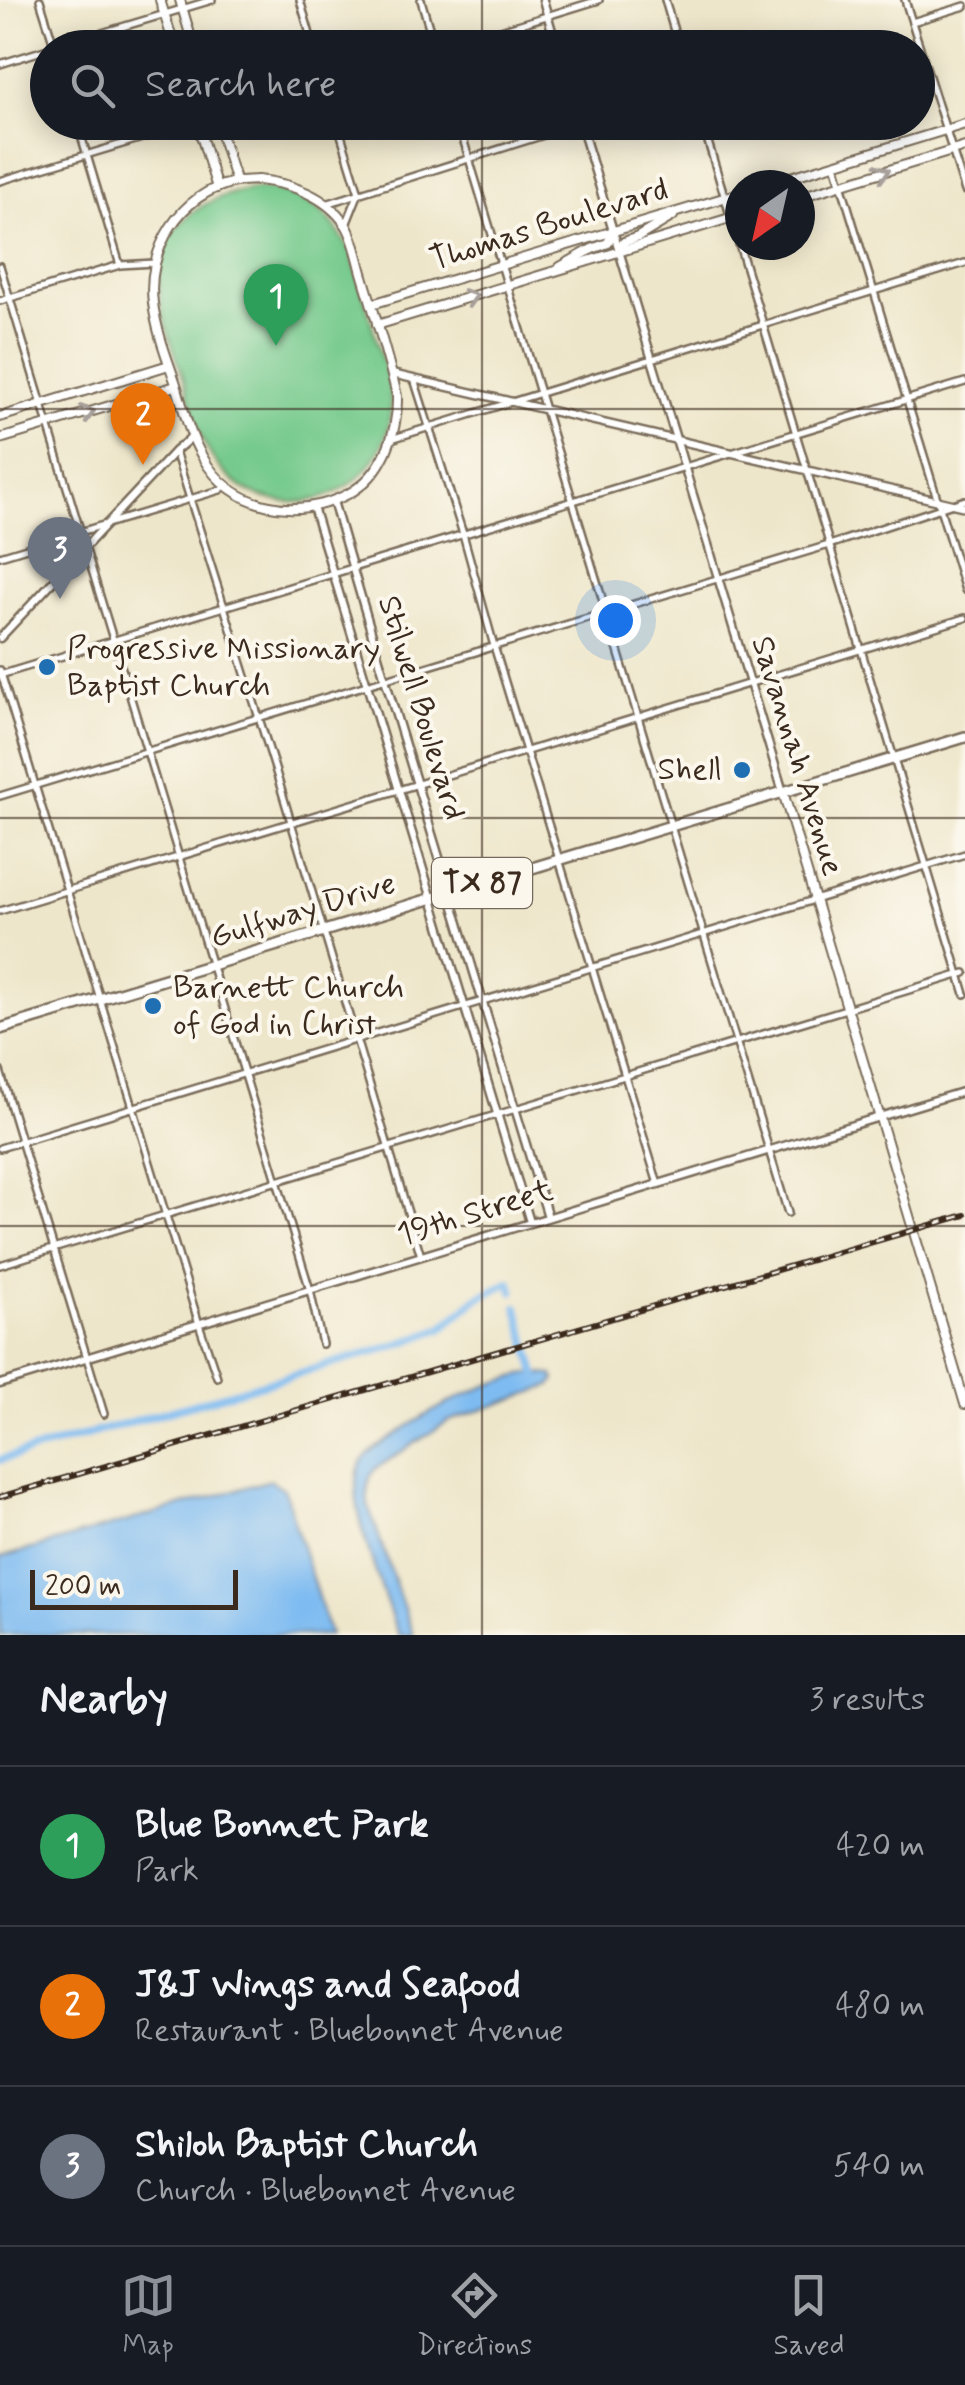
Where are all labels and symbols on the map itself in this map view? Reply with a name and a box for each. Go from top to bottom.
one-way arrow [873,163,890,184]
street label: Thomas Boulevard [425,169,673,281]
north arrow [725,170,815,260]
pin: 1 [244,264,308,346]
one-way arrow [461,288,478,309]
pin: 2 [110,382,176,465]
one-way arrow [79,404,96,425]
pin: 3 [28,516,92,599]
street label: Stilwell Boulevard [367,591,475,825]
your location [590,595,641,646]
place label: Progressive Missionary Baptist Church [67,628,380,707]
street label: Savannah Avenue [741,631,853,881]
marker: Progressive Missionary Baptist Church [36,656,58,678]
place label: Shell [657,749,722,791]
marker: Shell [731,759,753,781]
road number: TX 87 [432,858,532,908]
street label: Gulfway Drive [205,863,401,959]
place label: Barnett Church of God in Christ [173,967,404,1046]
marker: Barnett Church of God in Christ [142,995,164,1017]
street label: 19th Street [392,1169,558,1257]
scale bar [30,1565,238,1610]

